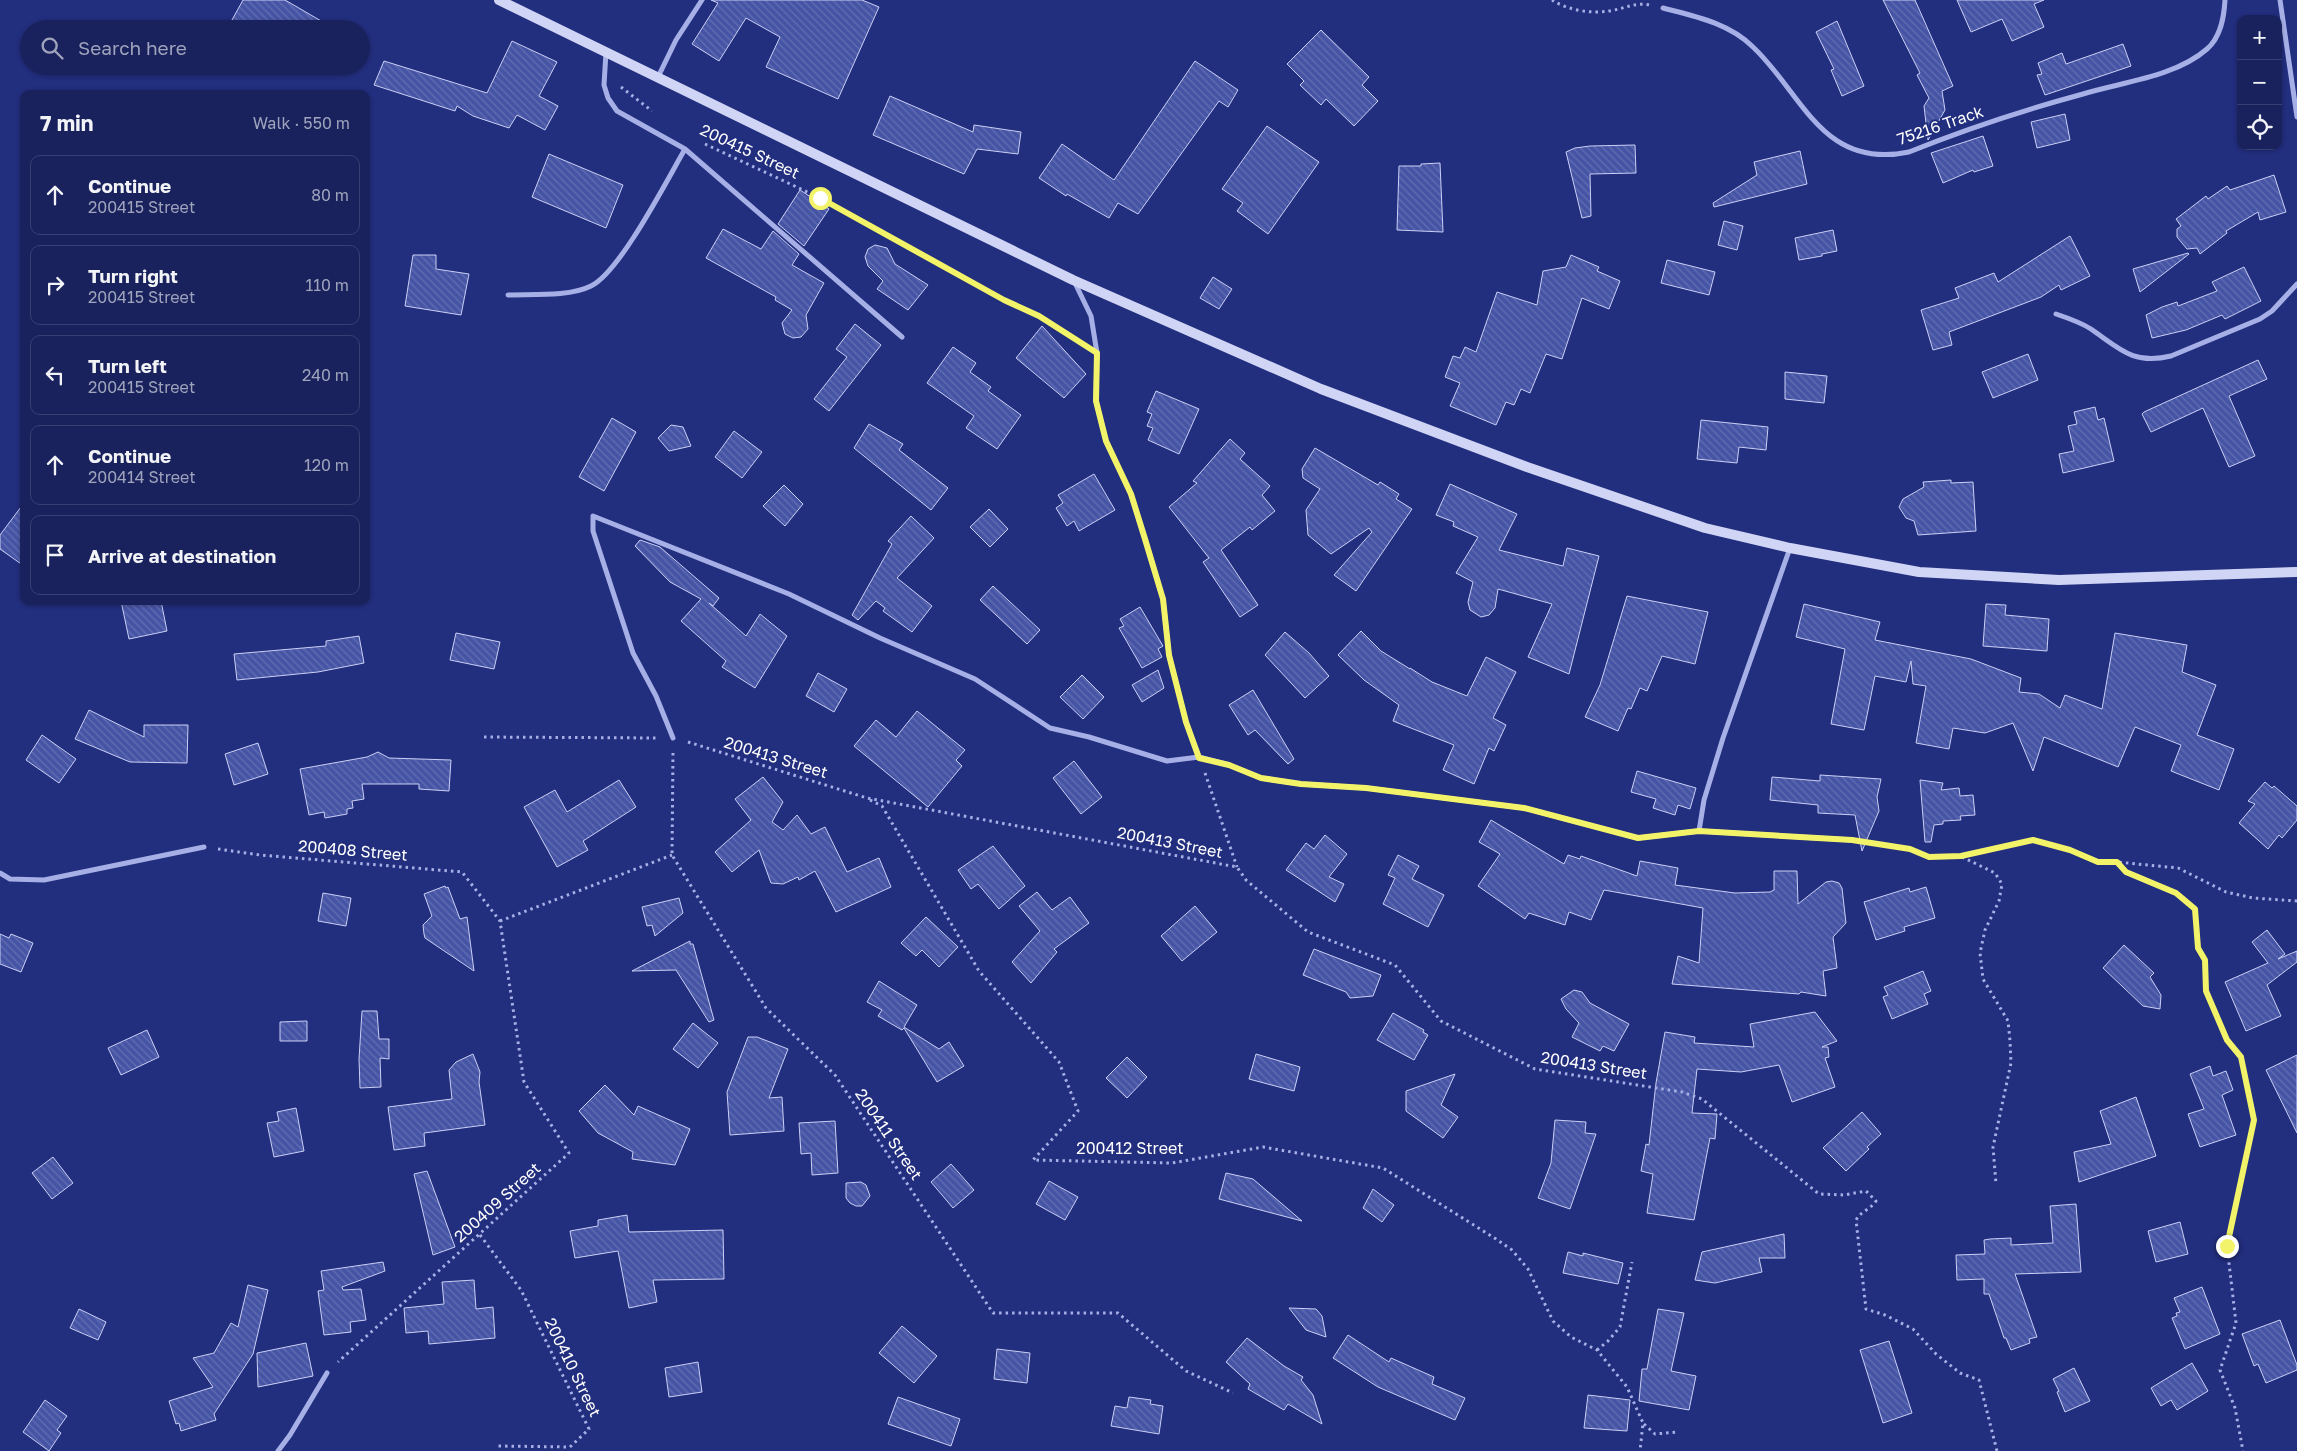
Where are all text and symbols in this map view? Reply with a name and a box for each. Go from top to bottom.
map controls [2237,15,2282,150]
button: + [2237,15,2282,60]
search box [20,20,370,75]
icon: search [38,34,66,62]
text: Search here [78,36,187,59]
button: − [2237,60,2282,105]
street label: 75216 Track [1894,101,1986,149]
button: locate [2237,105,2282,150]
text: 7 min [40,110,94,136]
text: Walk · 550 m [253,113,350,133]
street label: 200415 Street [697,119,803,183]
text: Continue [88,174,171,197]
icon: ahead [41,181,69,209]
text: 80 m [311,185,349,205]
route start [809,187,832,210]
text: 200415 Street [88,197,195,217]
text: Turn right [88,264,178,287]
icon: right [41,271,69,299]
text: 110 m [305,275,349,295]
text: 200415 Street [88,287,195,307]
text: Turn left [88,354,167,377]
icon: left [41,361,69,389]
text: 240 m [302,365,349,385]
text: 200415 Street [88,377,195,397]
text: Continue [88,444,171,467]
icon: ahead [41,451,69,479]
text: 120 m [304,455,349,475]
text: 200414 Street [88,467,196,487]
icon: arrive [41,541,69,569]
text: Arrive at destination [88,544,276,567]
street label: 200413 Street [722,732,830,782]
street label: 200413 Street [1115,822,1225,862]
street label: 200408 Street [297,835,409,865]
street label: 200413 Street [1539,1047,1649,1083]
street label: 200411 Street [851,1085,927,1183]
street label: 200412 Street [1076,1138,1184,1158]
street label: 200409 Street [449,1158,545,1246]
route end [2216,1235,2239,1258]
street label: 200410 Street [540,1314,606,1420]

